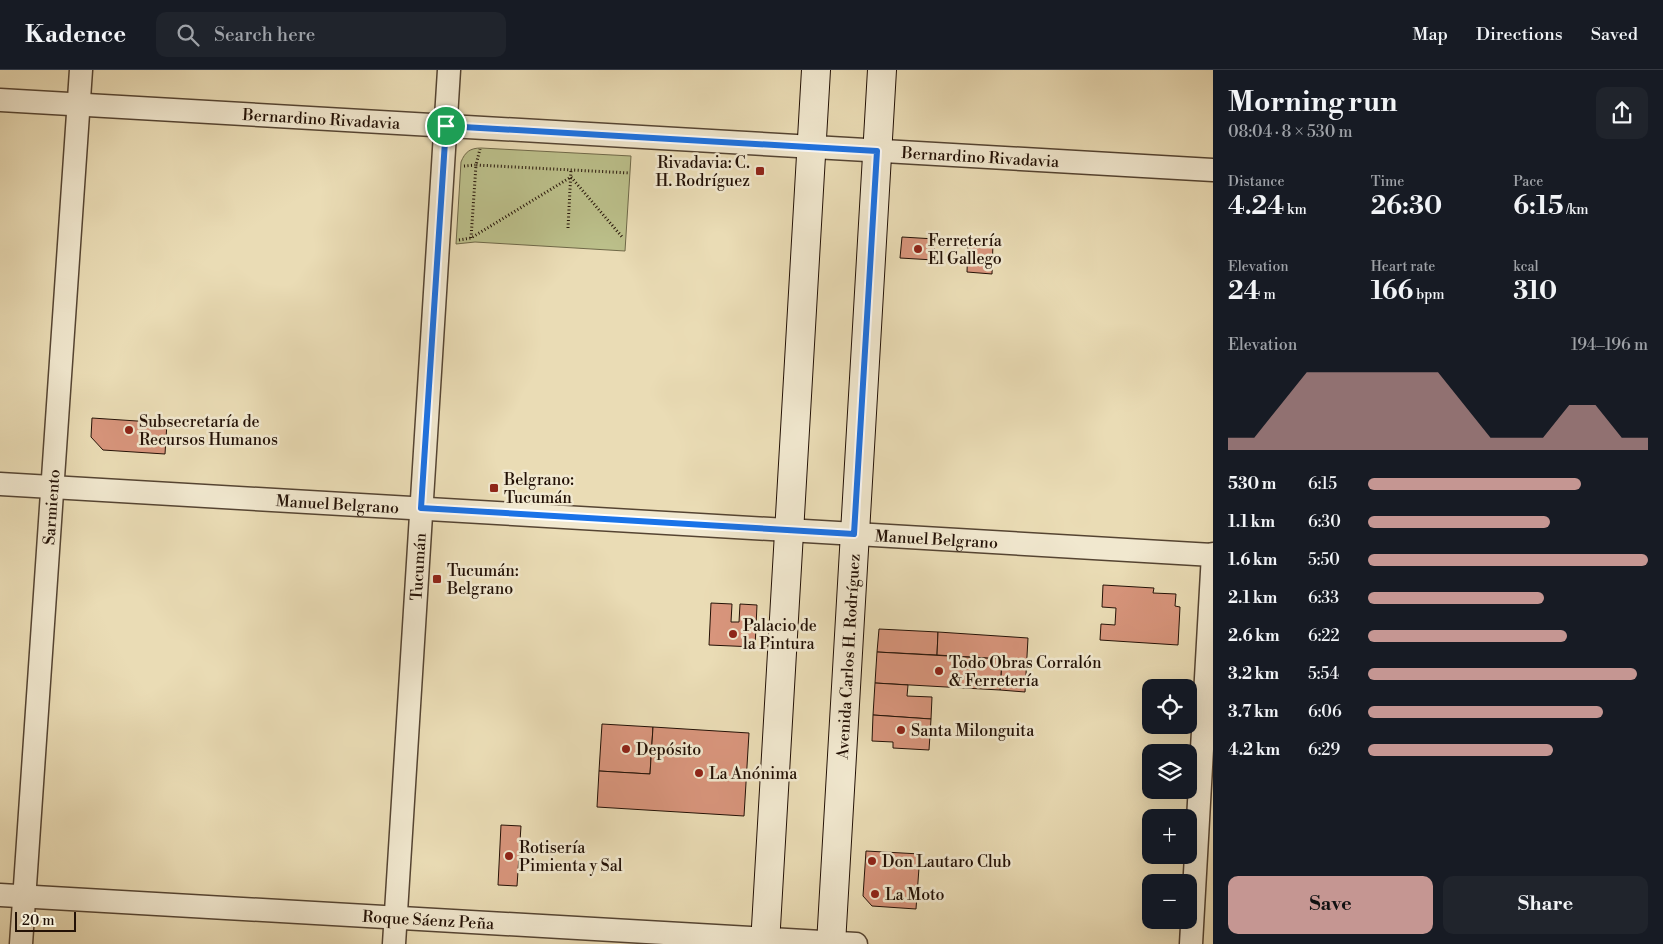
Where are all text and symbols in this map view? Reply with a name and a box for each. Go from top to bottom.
search box [156,12,506,57]
text: Kadence [25,20,126,50]
icon: search [174,21,202,49]
text: Search here [214,23,315,47]
text: Map [1412,23,1448,46]
text: Directions [1476,23,1563,46]
text: Saved [1591,23,1638,46]
text: Morning run [1228,85,1397,120]
button: share [1596,87,1648,139]
street label: Bernardino Rivadavia [241,105,402,134]
pin [425,105,467,147]
icon: arrive [432,112,460,140]
text: 08:04 · 8 × 530 m [1228,122,1353,142]
street label: Bernardino Rivadavia [900,143,1061,172]
place label: Rivadavia: C. H. Rodríguez [656,153,750,191]
marker: Rivadavia: C. H. Rodríguez [754,165,766,177]
text: Distance [1228,173,1285,191]
text: Time [1371,173,1404,191]
text: Pace [1513,173,1543,191]
text: 4.24 [1228,191,1284,222]
text: 26:30 [1371,191,1442,222]
text: 6:15 [1513,191,1563,222]
text: km [1284,201,1307,219]
text: /km [1563,201,1589,219]
place label: Ferretería El Gallego [928,231,1003,269]
marker: Ferretería El Gallego [912,243,924,255]
text: Elevation [1228,258,1289,276]
text: Heart rate [1371,258,1435,276]
text: kcal [1513,258,1539,276]
text: 24 [1228,276,1261,307]
text: 166 [1371,276,1413,307]
text: 310 [1513,276,1557,307]
text: m [1261,286,1276,304]
text: bpm [1413,286,1445,304]
text: Elevation [1228,335,1297,355]
text: 194–196 m [1571,335,1648,355]
place label: Subsecretaría de Recursos Humanos [139,412,278,450]
marker: Subsecretaría de Recursos Humanos [123,424,135,436]
street label: Sarmiento [39,469,65,546]
place label: Belgrano: Tucumán [503,470,574,508]
text: 530 m [1228,474,1276,494]
text: 6:15 [1308,474,1337,494]
marker: Belgrano: Tucumán [488,482,500,494]
street label: Manuel Belgrano [275,491,400,518]
text: 1.1 km [1228,512,1275,532]
text: 6:30 [1308,512,1341,532]
street label: Manuel Belgrano [874,526,999,553]
street label: Tucumán [407,532,431,601]
text: 1.6 km [1228,550,1277,570]
text: 5:50 [1308,550,1340,570]
street label: Avenida Carlos H. Rodríguez [833,553,865,761]
place label: Tucumán: Belgrano [446,561,519,599]
marker: Tucumán: Belgrano [431,573,443,585]
text: 2.1 km [1228,588,1277,608]
text: 6:33 [1308,588,1339,608]
place label: Palacio de la Pintura [743,616,817,654]
text: 2.6 km [1228,626,1279,646]
text: 6:22 [1308,626,1340,646]
marker: Palacio de la Pintura [727,628,739,640]
place label: Todo Obras Corralón & Ferretería [949,653,1102,691]
text: 3.2 km [1228,664,1279,684]
text: 5:54 [1308,664,1339,684]
marker: Todo Obras Corralón & Ferretería [933,665,945,677]
map controls [1142,679,1197,929]
button: locate [1142,679,1197,734]
text: 3.7 km [1228,702,1278,722]
text: 6:06 [1308,702,1342,722]
place label: Santa Milonguita [911,721,1035,741]
marker: Santa Milonguita [895,724,907,736]
place label: Depósito [636,740,701,760]
text: 4.2 km [1228,740,1280,760]
text: 6:29 [1308,740,1340,760]
marker: Depósito [620,743,632,755]
button: layers [1142,744,1197,799]
place label: La Anónima [709,764,798,784]
marker: La Anónima [693,767,705,779]
button: + [1142,809,1197,864]
place label: Rotisería Pimienta y Sal [519,838,623,876]
marker: Rotisería Pimienta y Sal [503,850,515,862]
place label: Don Lautaro Club [882,852,1011,872]
marker: Don Lautaro Club [866,855,878,867]
button: − [1142,874,1197,929]
button: Save [1228,876,1433,934]
button: Share [1443,876,1648,934]
place label: La Moto [885,885,944,905]
marker: La Moto [869,888,881,900]
street label: Roque Sáenz Peña [362,907,496,934]
scale bar [15,909,76,932]
text: 20 m [22,912,54,930]

